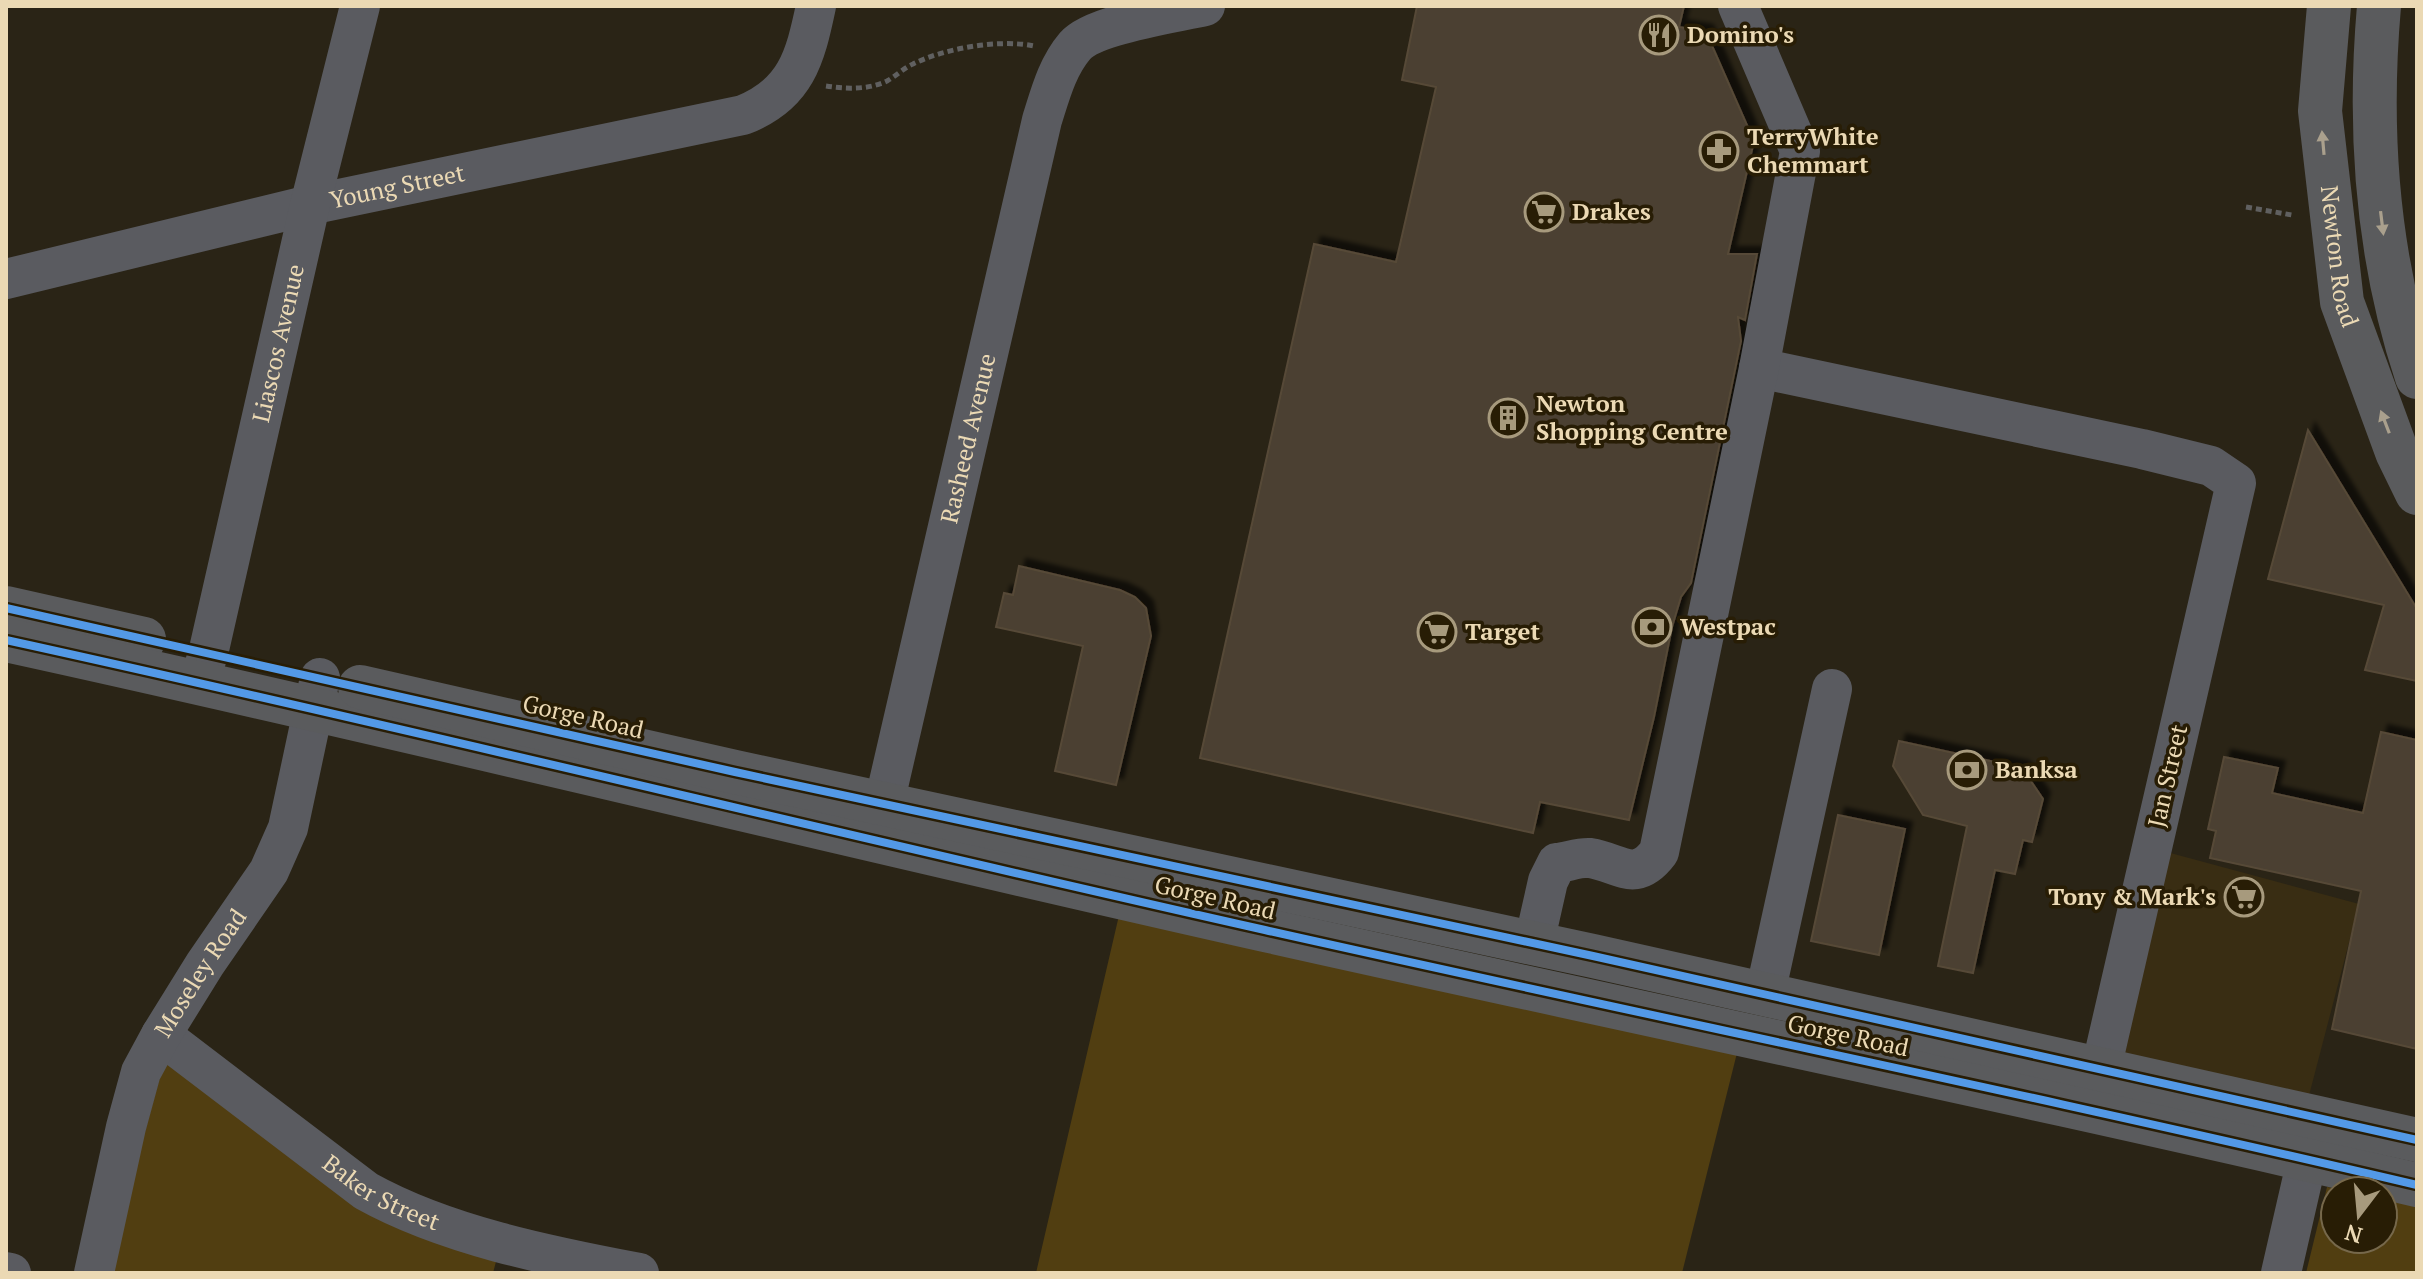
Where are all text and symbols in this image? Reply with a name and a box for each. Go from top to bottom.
restaurant icon: Domino's [1638,14,1680,56]
place label: Domino's [1687,18,1794,50]
place label: TerryWhite Chemmart [1747,120,1879,180]
pharmacy icon: TerryWhite Chemmart [1698,130,1740,172]
one-way arrow [2316,130,2329,155]
street label: Young Street [327,156,468,216]
street label: Newton Road [2314,184,2367,331]
supermarket icon: Drakes [1523,191,1565,233]
place label: Drakes [1572,195,1651,227]
one-way arrow [2376,211,2389,236]
street label: Liascos Avenue [244,261,311,425]
street label: Rasheed Avenue [932,350,1003,526]
place label: Newton Shopping Centre [1536,387,1728,447]
building icon: Newton Shopping Centre [1487,397,1529,439]
one-way arrow [2378,410,2391,434]
bank icon: Westpac [1631,606,1673,648]
place label: Westpac [1680,610,1776,642]
supermarket icon: Target [1416,611,1458,653]
place label: Target [1465,615,1540,647]
street label: Gorge Road [520,687,647,745]
street label: Jan Street [2140,721,2194,830]
bank icon: Banksa [1946,749,1988,791]
place label: Banksa [1995,753,2078,785]
street label: Gorge Road [1152,868,1279,926]
supermarket icon: Tony & Mark's [2223,876,2265,918]
place label: Tony & Mark's [2048,880,2216,912]
street label: Moseley Road [147,902,253,1043]
street label: Gorge Road [1785,1007,1912,1063]
street label: Baker Street [317,1147,444,1237]
north arrow [2319,1175,2399,1255]
text: N [2341,1218,2365,1251]

